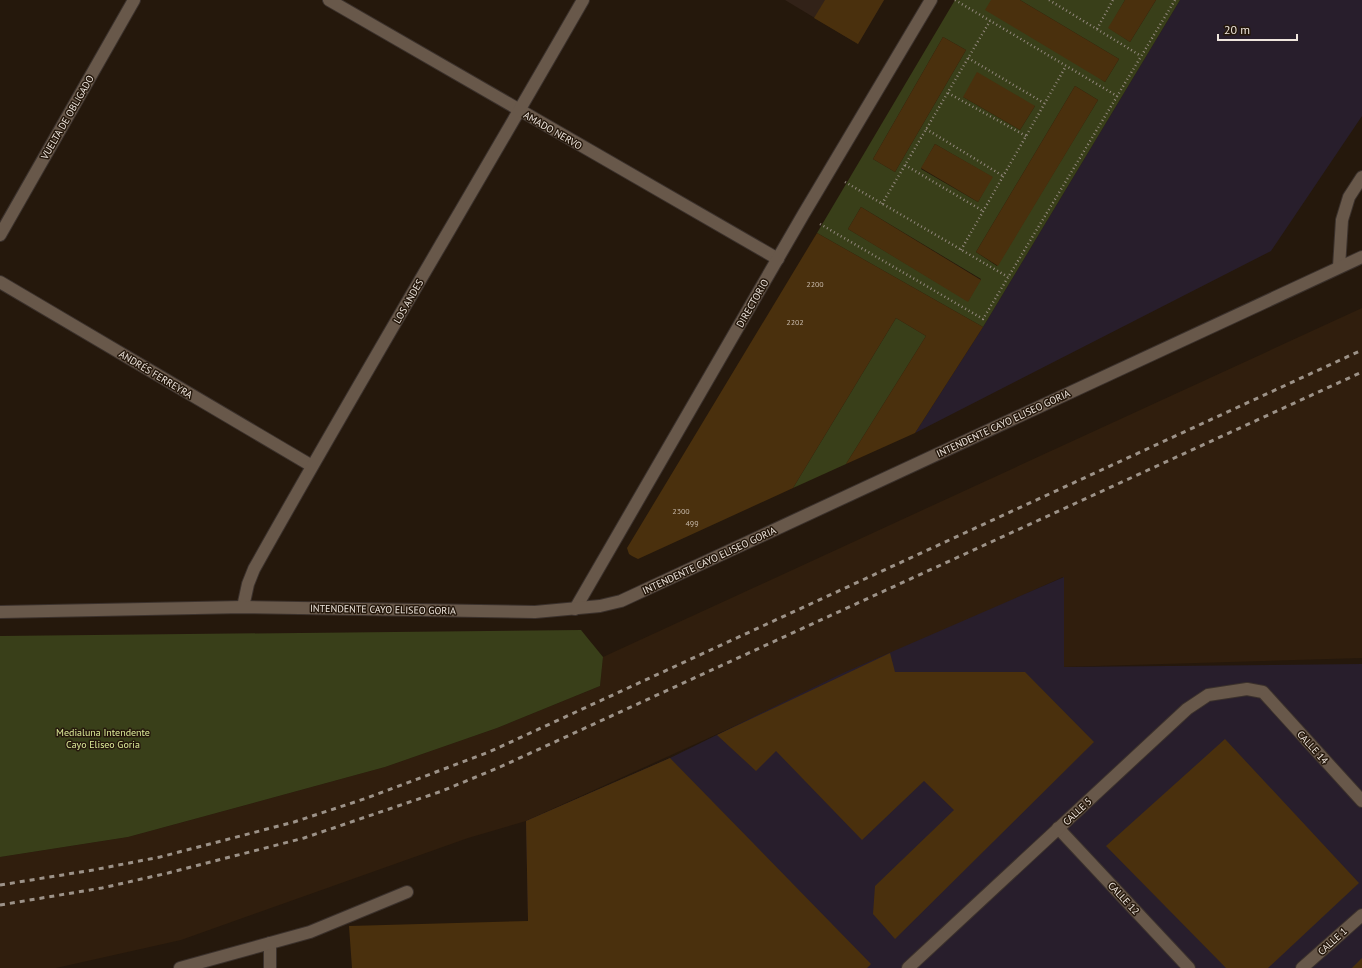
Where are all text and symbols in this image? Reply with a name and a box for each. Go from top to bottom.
scale bar [1218,16,1297,42]
text: 20 m [1224,22,1250,37]
street label: VUELTA DE OBLIGADO [38,73,97,163]
street label: AMADO NERVO [521,108,584,153]
street label: LOS ANDES [391,277,426,326]
street label: DIRECTORIO [733,277,772,330]
house number: 2200 [806,279,824,289]
house number: 2202 [786,317,804,327]
street label: ANDRÉS FERREYRA [117,347,195,402]
street label: INTENDENTE CAYO ELISEO GORIA [934,387,1072,460]
house number: 2300 [672,506,690,516]
house number: 499 [685,518,699,528]
street label: INTENDENTE CAYO ELISEO GORIA [640,524,778,597]
street label: INTENDENTE CAYO ELISEO GORIA [310,602,456,617]
park label: Medialuna Intendente Cayo Eliseo Goria [56,726,150,751]
street label: CALLE 14 [1294,728,1331,767]
street label: CALLE 5 [1060,795,1095,828]
street label: CALLE 12 [1105,879,1142,918]
street label: CALLE 1 [1315,925,1350,958]

